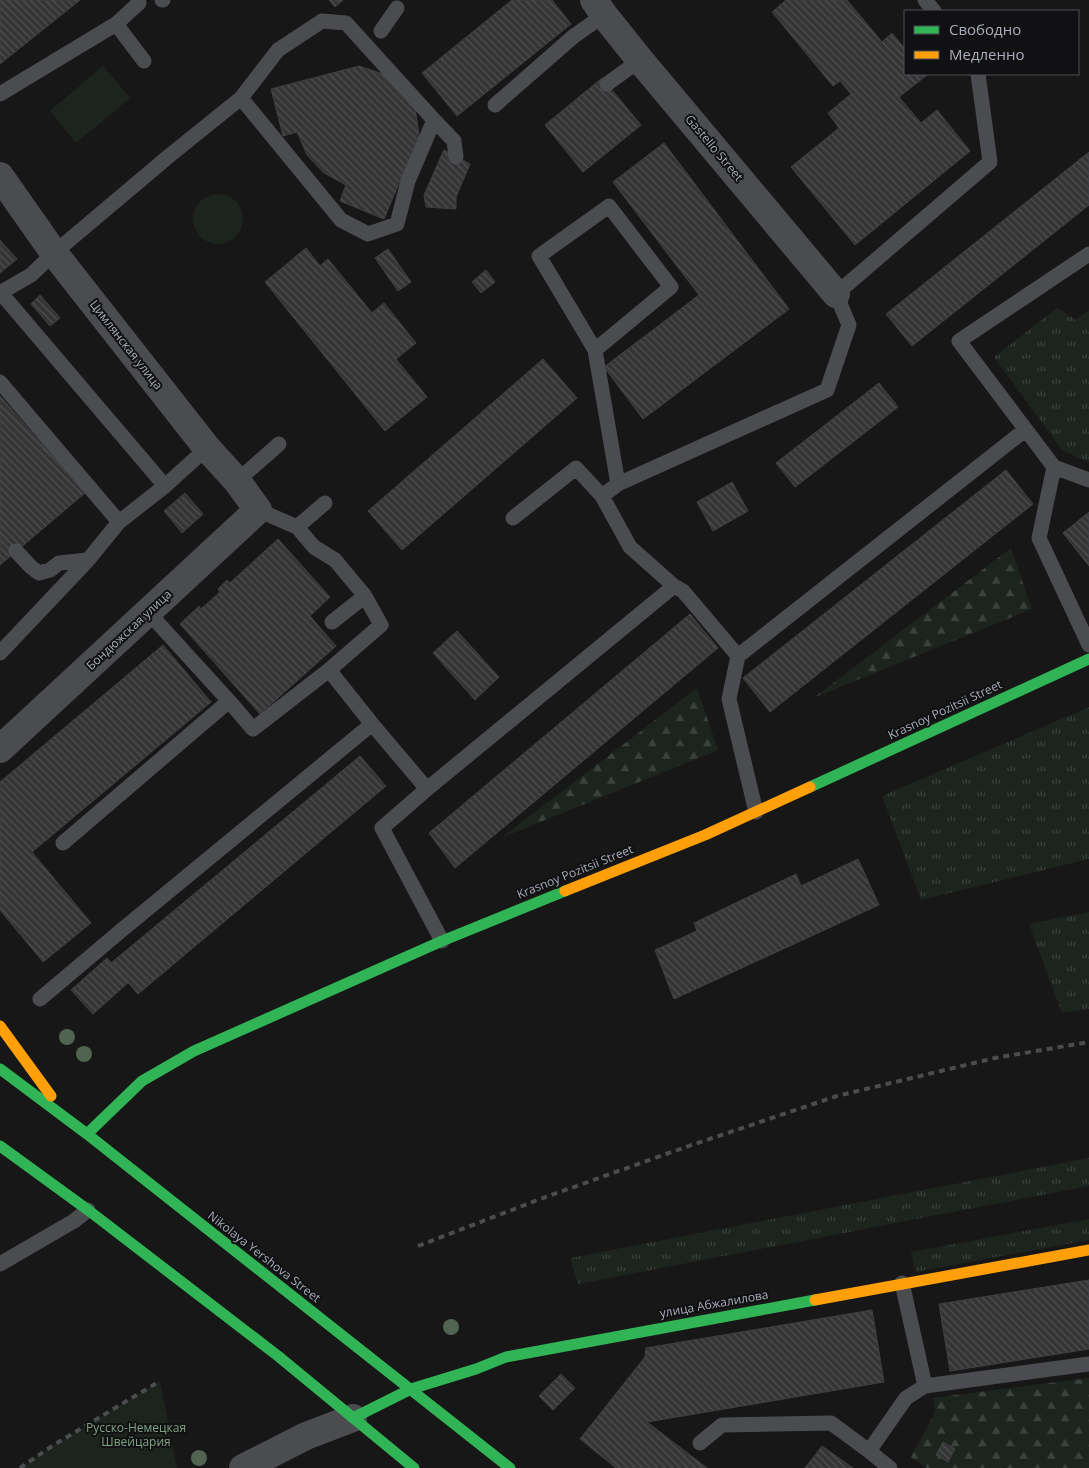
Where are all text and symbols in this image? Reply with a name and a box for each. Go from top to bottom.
legend [904,10,1079,75]
text: Свободно [949,19,1021,39]
text: Медленно [949,44,1025,64]
street label: Gastello Street [682,111,747,185]
street label: Цимлянская улица [86,296,167,393]
street label: Бондюжская улица [82,586,175,674]
street label: Krasnoy Pozitsii Street [885,676,1005,743]
street label: Krasnoy Pozitsii Street [514,840,636,903]
street label: Nikolaya Yershova Street [204,1207,324,1306]
street label: улица Абжалилова [658,1286,770,1321]
park label: Русско-Немецкая Швейцария [86,1419,186,1450]

